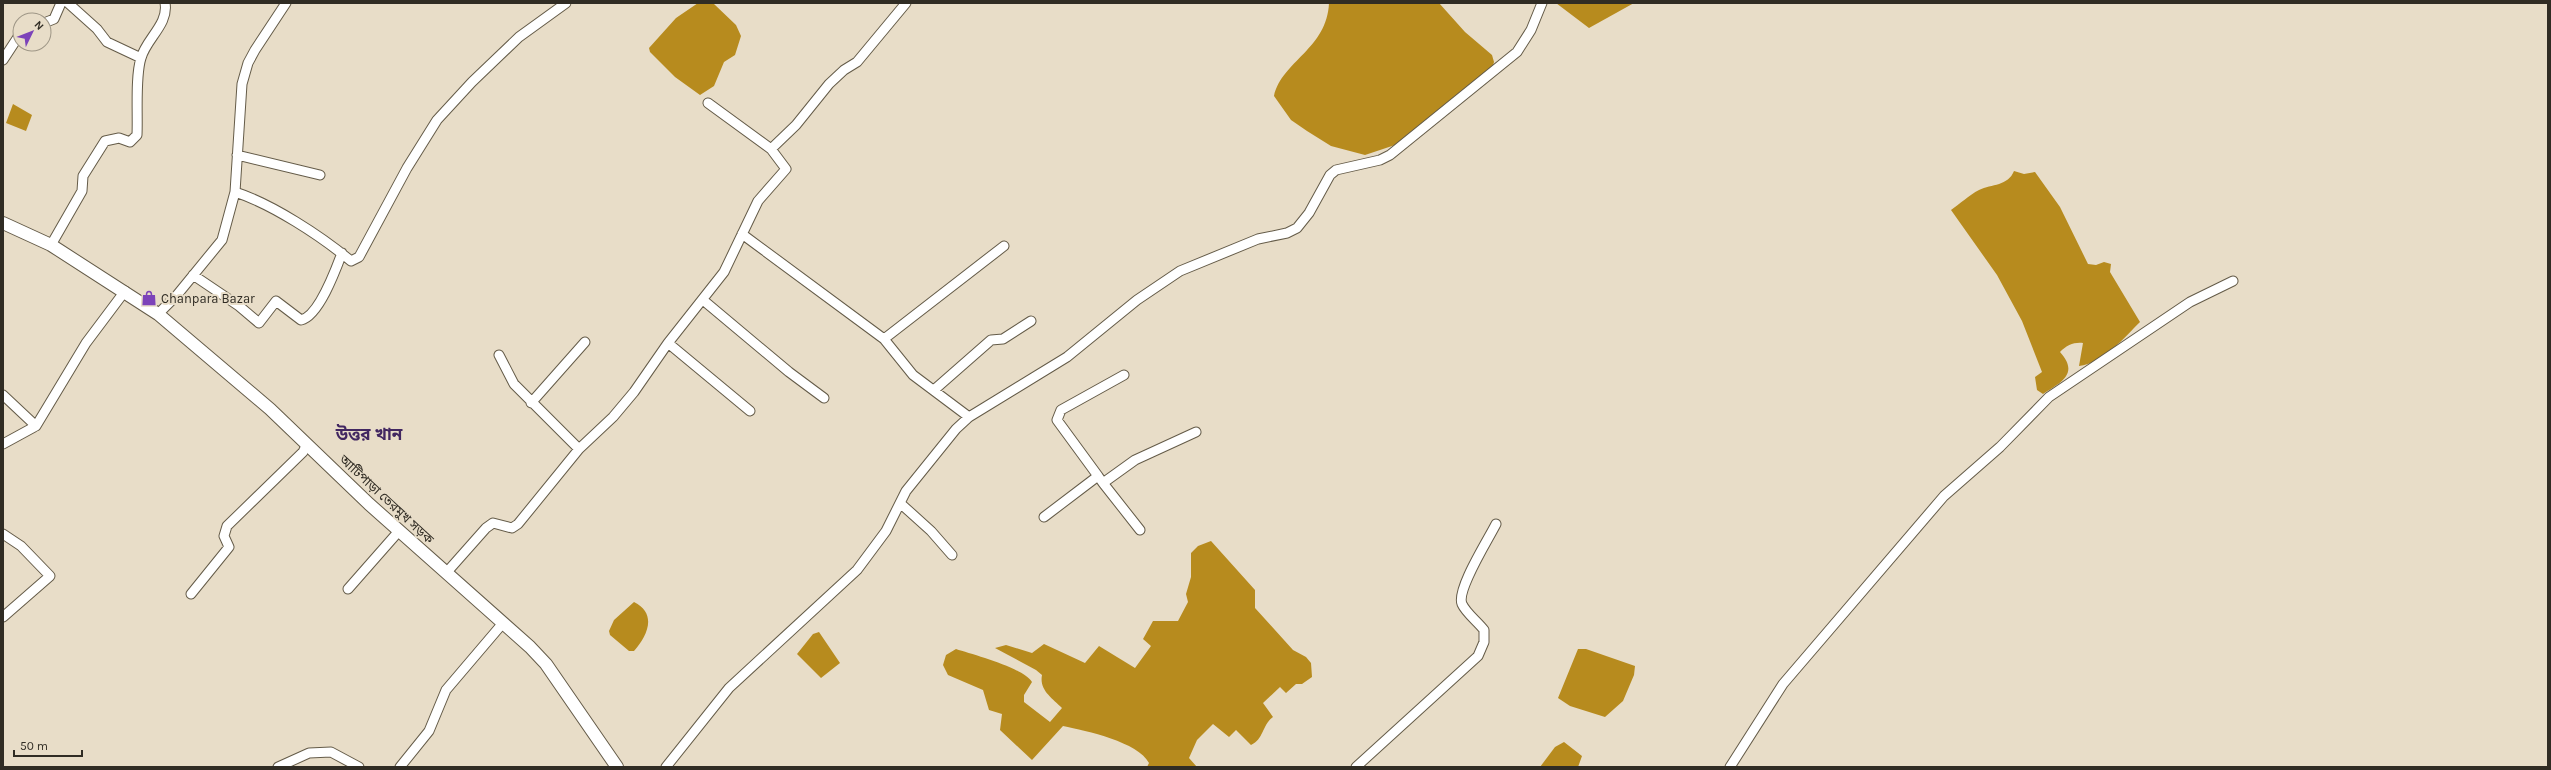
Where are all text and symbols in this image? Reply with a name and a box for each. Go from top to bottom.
north arrow [12,12,52,52]
text: N [32,18,46,33]
shop icon: Chanpara Bazar [140,289,158,307]
place label: Chanpara Bazar [161,291,255,306]
district label: উত্তর খান [335,424,403,444]
street label: আটিপাড়া তেরমুখ সড়ক [335,451,437,548]
scale bar [14,732,82,758]
text: 50 m [20,739,48,753]

